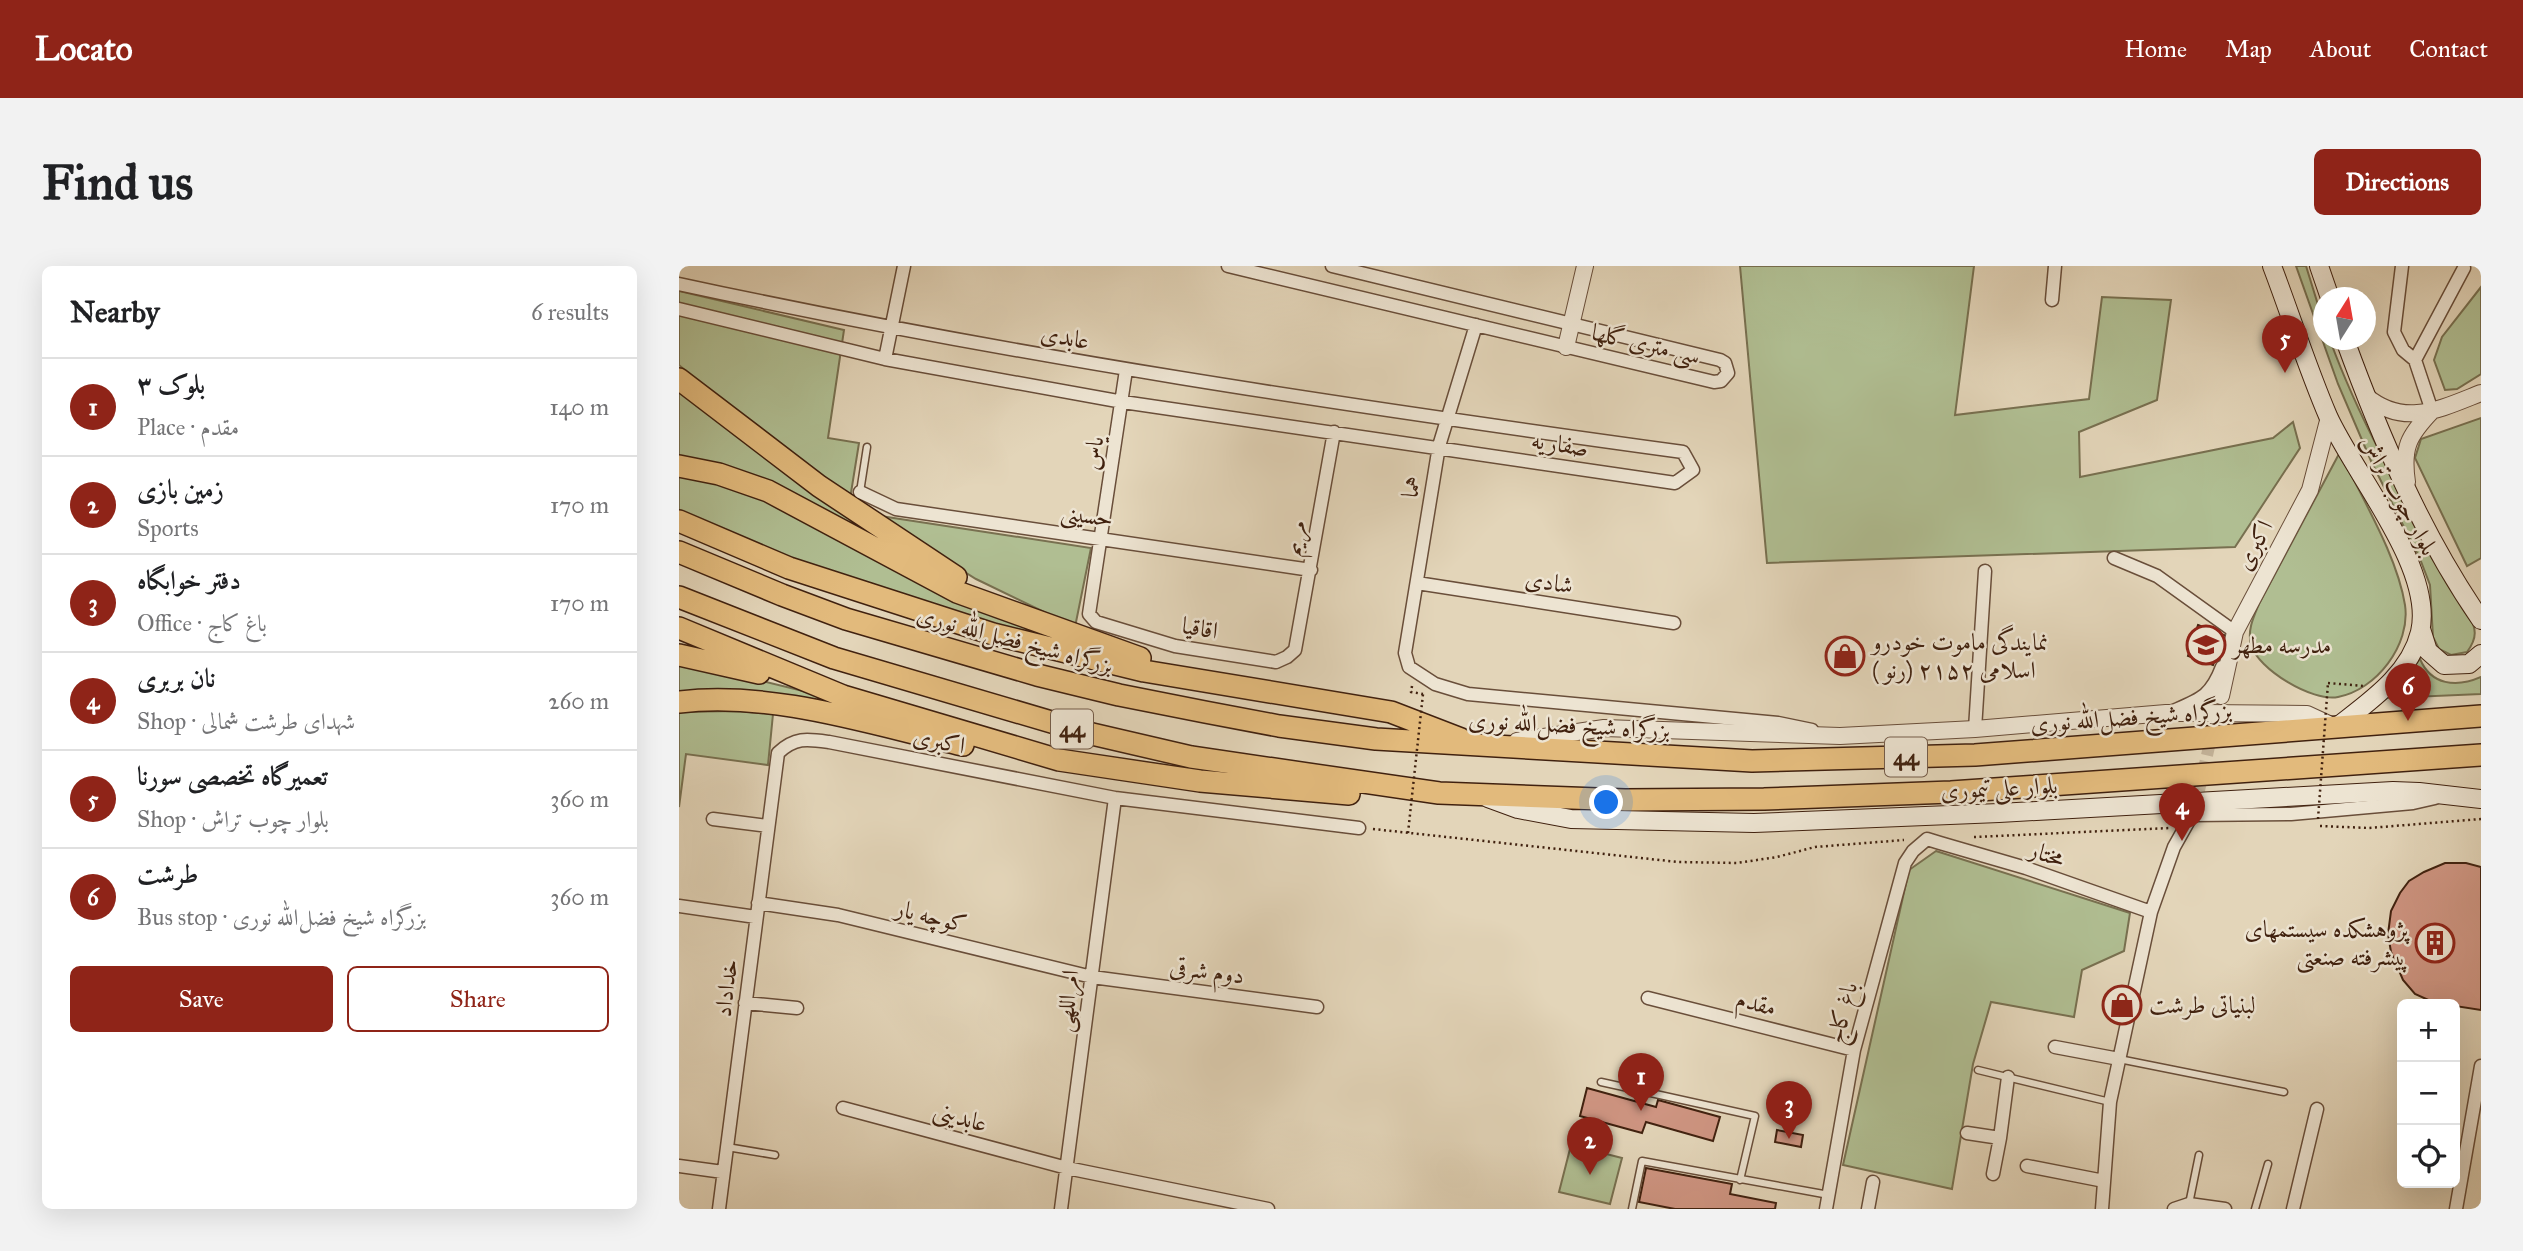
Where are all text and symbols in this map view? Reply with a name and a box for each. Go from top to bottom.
text: Locato [35,29,133,69]
text: Home [2124,34,2187,64]
text: Map [2225,34,2272,64]
text: About [2310,34,2371,64]
text: Contact [2409,34,2488,64]
button: Directions [2314,149,2481,215]
text: Find us [42,153,193,212]
north arrow [2313,287,2376,350]
text: Nearby [70,294,160,330]
text: 6 results [531,298,609,326]
pin: 5 [2262,315,2308,373]
street label: سی متری گلها [1588,317,1703,373]
street label: عابدی [1038,318,1092,356]
text: بلوک ۳ [137,368,205,400]
text: 1 [88,393,98,421]
text: 140 m [549,393,609,421]
text: Place · مقدم [137,413,239,441]
street label: صفاریه [1529,425,1591,463]
street label: بلوار چوب‌ تراش [2353,429,2444,561]
street label: یاس [1076,433,1111,472]
text: زمین بازی [137,473,224,505]
street label: هما [1395,474,1427,500]
text: 2 [87,491,99,519]
text: 170 m [550,491,609,519]
street label: حسینی [1059,496,1115,536]
text: Sports [137,514,199,542]
street label: اکبری [2228,515,2280,575]
street label: مریم [1277,518,1319,559]
street label: شادی [1523,563,1575,601]
text: دفتر خوابگاه [137,564,241,596]
text: 3 [88,589,98,617]
text: 170 m [550,589,609,617]
street label: بزرگراه شیخ فضل‌الله نوری [912,595,1118,686]
text: Office · باغ کاج [137,609,267,637]
street label: اقاقیا [1180,610,1220,646]
place label: نمایندگی ماموت خودرو ( رنو) اسلامی ۲۱۵۲ [1869,624,2048,685]
school or university icon: مدرسه مطهر [2185,624,2227,666]
place label: مدرسه مطهر [2230,630,2331,660]
shop icon: نمایندگی ماموت خودرو ( رنو) اسلامی ۲۱۵۲ [1824,635,1866,677]
text: نان بربری [137,662,215,694]
pin: 6 [2385,663,2431,721]
text: 4 [87,687,99,715]
text: 260 m [548,687,609,715]
street label: بزرگراه شیخ فضل‌الله نوری [2029,691,2233,745]
street label: بزرگراه شیخ فضل‌الله نوری [1467,701,1671,751]
text: Shop · شهدای طرشت شمالی [137,707,355,735]
road number: 44 [1051,710,1093,748]
street label: اکبری [910,721,968,761]
road number: 44 [1885,737,1927,776]
text: تعمیرگاه تخصصی سورنا [137,760,328,792]
street label: بلوار علی تیموری [1940,770,2058,808]
pin: 4 [2159,783,2205,841]
text: 5 [88,785,98,813]
text: 360 m [550,785,609,813]
your location [1589,785,1623,819]
text: Shop · بلوار چوب‌ تراش [137,805,329,833]
street label: مختار [2023,833,2069,874]
text: طرشت [137,858,198,890]
text: 6 [87,883,99,911]
text: 360 m [550,883,609,911]
street label: کوچه یار [890,892,970,941]
text: Bus stop · بزرگراه شیخ فضل‌الله نوری [137,903,426,931]
place label: پژوهشکده سیستمهای پیشرفته صنعتی [2244,914,2411,974]
building icon: پژوهشکده سیستمهای پیشرفته صنعتی [2414,922,2456,964]
street label: دوم شرقی [1167,952,1246,996]
street label: خداداد [708,957,744,1019]
button: Save [70,966,333,1032]
button: Share [347,966,609,1032]
street label: امراللهی [1048,968,1088,1034]
street label: باغ کاج [1820,979,1870,1048]
street label: مقدم [1731,984,1779,1028]
shop icon: لبنیاتی طرشت [2101,984,2143,1026]
place label: لبنیاتی طرشت [2149,990,2256,1020]
map controls [2397,999,2460,1188]
button: + [2397,999,2460,1062]
pin: 1 [1618,1053,1664,1111]
button: − [2397,1062,2460,1125]
pin: 3 [1766,1081,1812,1139]
street label: عابدینی [929,1095,990,1140]
pin: 2 [1567,1117,1613,1175]
button: locate [2397,1125,2460,1188]

